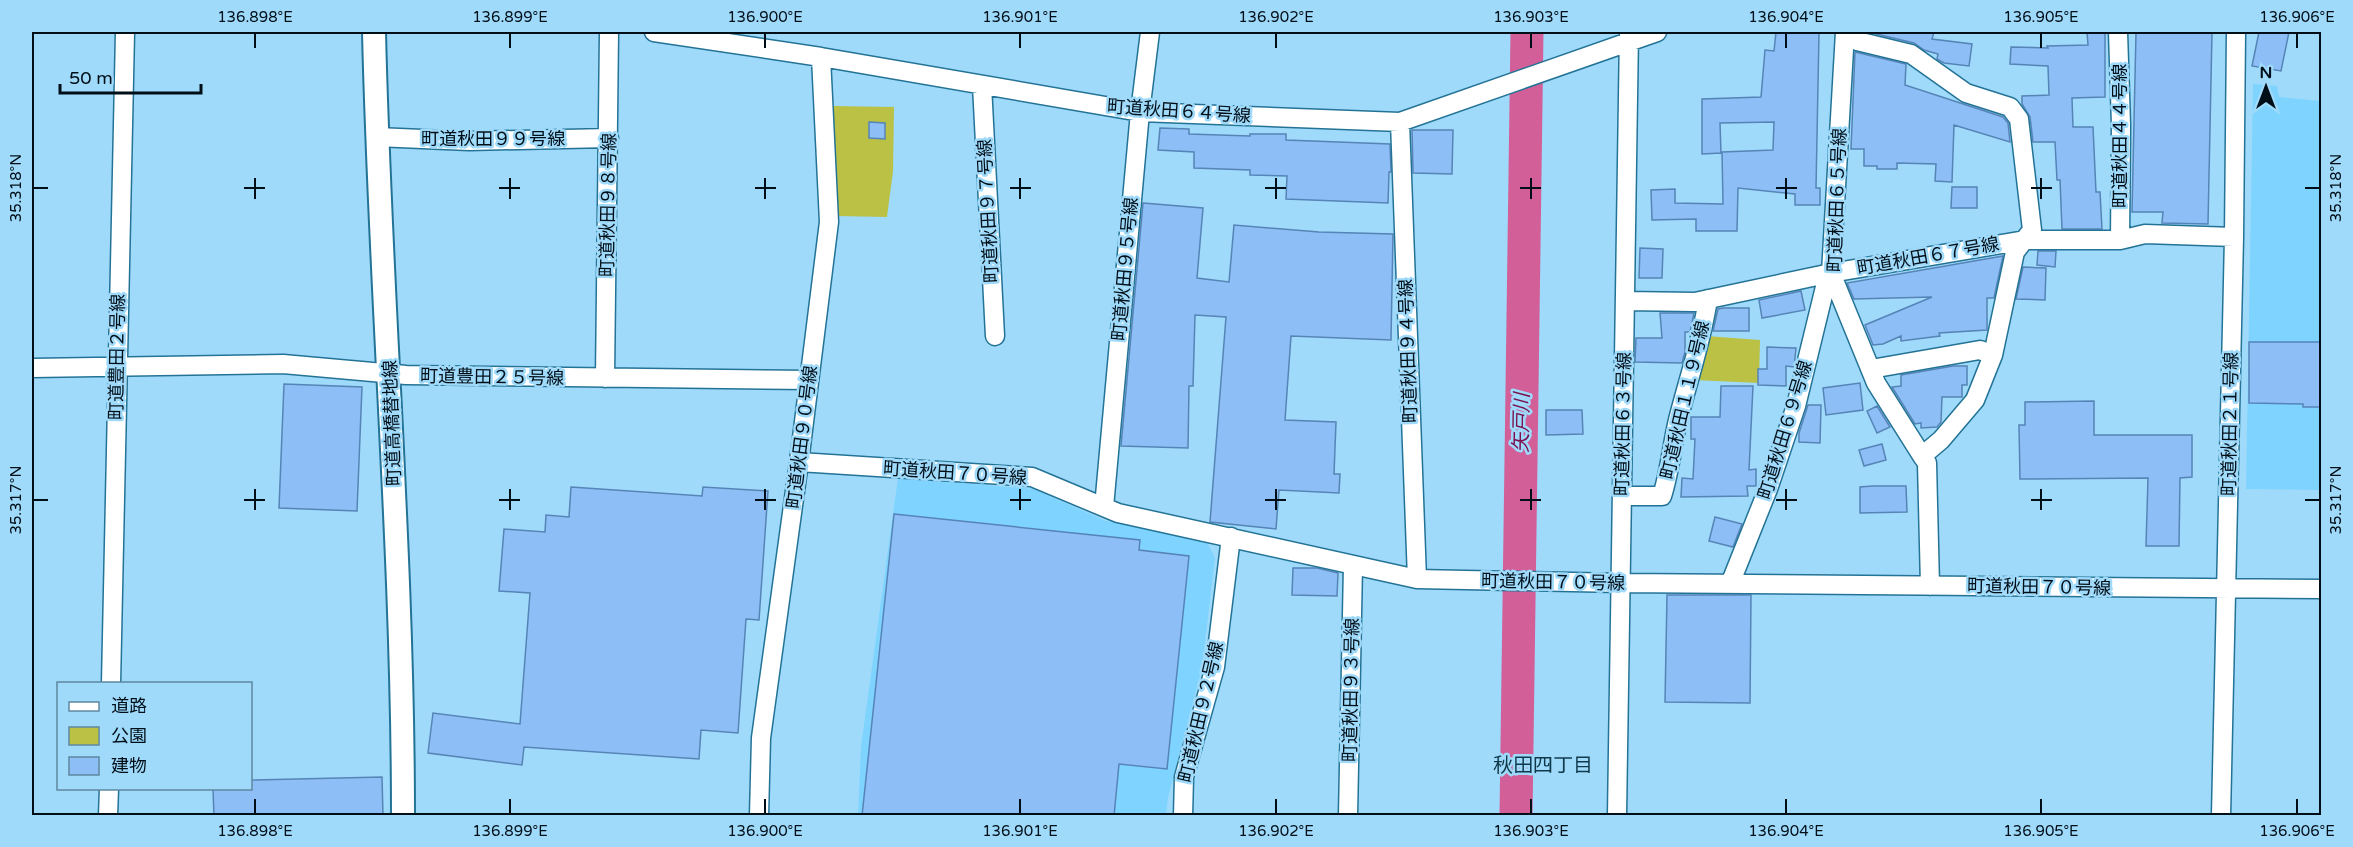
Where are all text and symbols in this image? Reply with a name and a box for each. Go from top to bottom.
text: 136.898°E [217,8,293,26]
text: 136.899°E [472,8,548,26]
text: 136.900°E [727,8,803,26]
text: 136.901°E [982,8,1058,26]
text: 136.902°E [1238,8,1314,26]
text: 136.903°E [1493,8,1569,26]
text: 136.904°E [1748,8,1824,26]
text: 136.905°E [2003,8,2079,26]
text: 136.906°E [2259,8,2335,26]
scale bar [60,57,201,95]
north arrow [2236,57,2296,117]
text: N [2260,63,2272,83]
street label: 町道秋田４４号線 [2109,64,2131,208]
text: 50 m [69,67,113,89]
street label: 町道秋田６４号線 [1106,95,1252,127]
street label: 町道秋田９９号線 [421,128,565,150]
street label: 町道秋田６５号線 [1823,128,1851,272]
street label: 町道秋田９８号線 [596,133,620,277]
street label: 町道秋田９７号線 [973,139,1003,283]
text: 35.318°N [7,154,25,222]
text: 35.318°N [2327,154,2345,222]
street label: 町道秋田９５号線 [1108,196,1142,342]
street label: 町道秋田６７号線 [1855,233,2001,279]
street label: 町道秋田９４号線 [1394,279,1422,423]
street label: 町道豊田２号線 [105,294,129,420]
street label: 町道秋田１１９号線 [1656,319,1714,481]
street label: 町道秋田６３号線 [1611,352,1635,496]
street label: 町道秋田２１号線 [2218,352,2242,496]
street label: 町道秋田６９号線 [1753,358,1817,502]
street label: 町道高橋替地線 [379,360,405,486]
street label: 町道秋田９０号線 [782,364,822,510]
street label: 町道豊田２５号線 [420,365,564,389]
water label: 矢戸川 [1509,391,1535,453]
street label: 町道秋田７０号線 [882,457,1028,489]
text: 35.317°N [7,466,25,534]
text: 35.317°N [2327,466,2345,534]
street label: 町道秋田７０号線 [1481,570,1625,594]
street label: 町道秋田７０号線 [1967,575,2111,599]
street label: 町道秋田９３号線 [1339,618,1363,762]
street label: 町道秋田９２号線 [1174,639,1228,785]
legend [57,682,252,790]
text: 道路 [111,695,147,717]
text: 公園 [111,725,147,747]
district label: 秋田四丁目 [1493,754,1593,778]
text: 建物 [111,755,147,777]
text: 136.898°E [217,822,293,840]
text: 136.899°E [472,822,548,840]
text: 136.900°E [727,822,803,840]
text: 136.901°E [982,822,1058,840]
text: 136.902°E [1238,822,1314,840]
text: 136.903°E [1493,822,1569,840]
text: 136.904°E [1748,822,1824,840]
text: 136.905°E [2003,822,2079,840]
text: 136.906°E [2259,822,2335,840]

